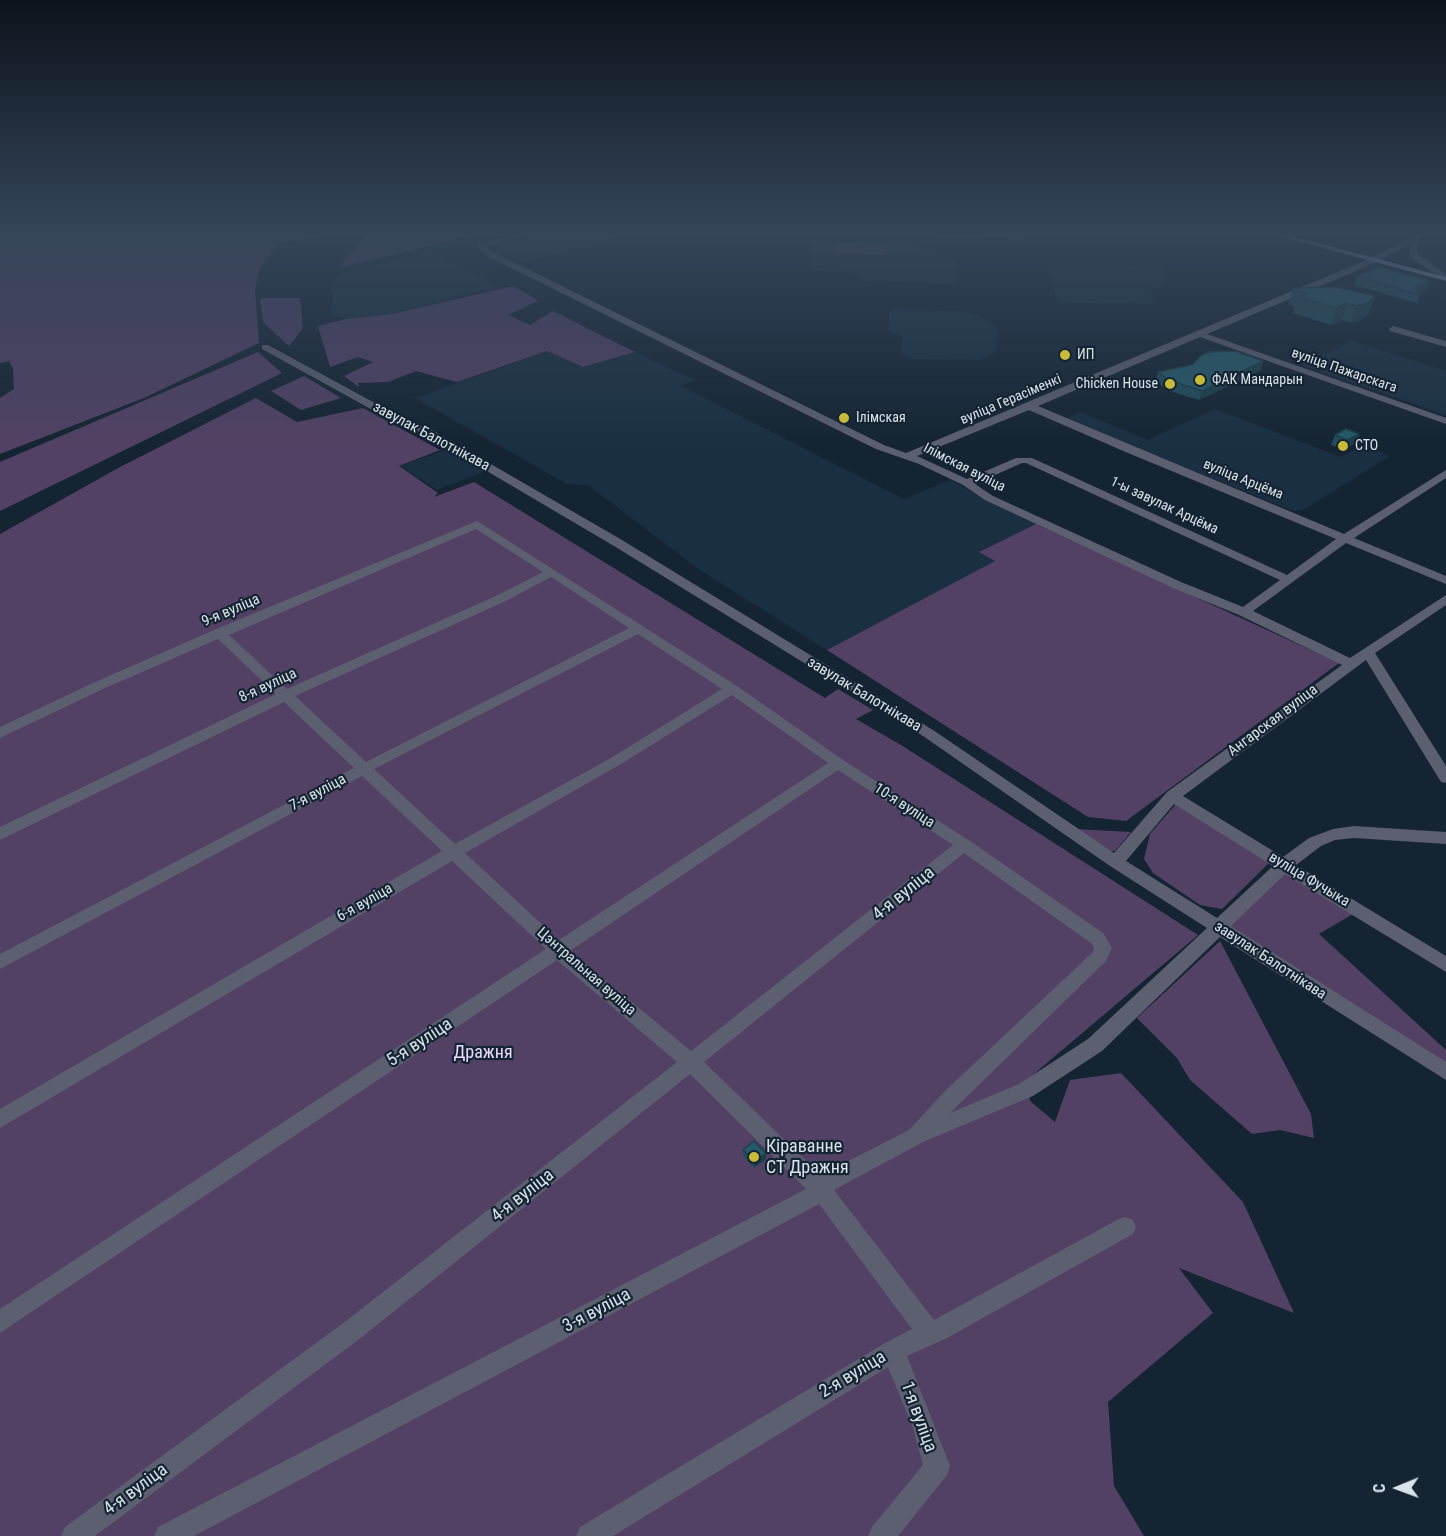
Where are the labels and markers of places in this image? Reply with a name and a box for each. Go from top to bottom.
place label: ИП [1077,347,1094,363]
marker: ИП [1058,348,1072,362]
place label: ФАК Мандарын [1212,372,1303,388]
marker: ФАК Мандарын [1193,373,1207,387]
place label: Chicken House [1075,376,1158,392]
marker: Chicken House [1163,377,1177,391]
place label: Ілімская [856,410,906,426]
marker: Ілімская [837,411,851,425]
place label: СТО [1355,438,1378,454]
marker: СТО [1336,439,1350,453]
place label: Кіраванне СТ Дражня [766,1136,849,1178]
marker: Кіраванне СТ Дражня [747,1150,761,1164]

